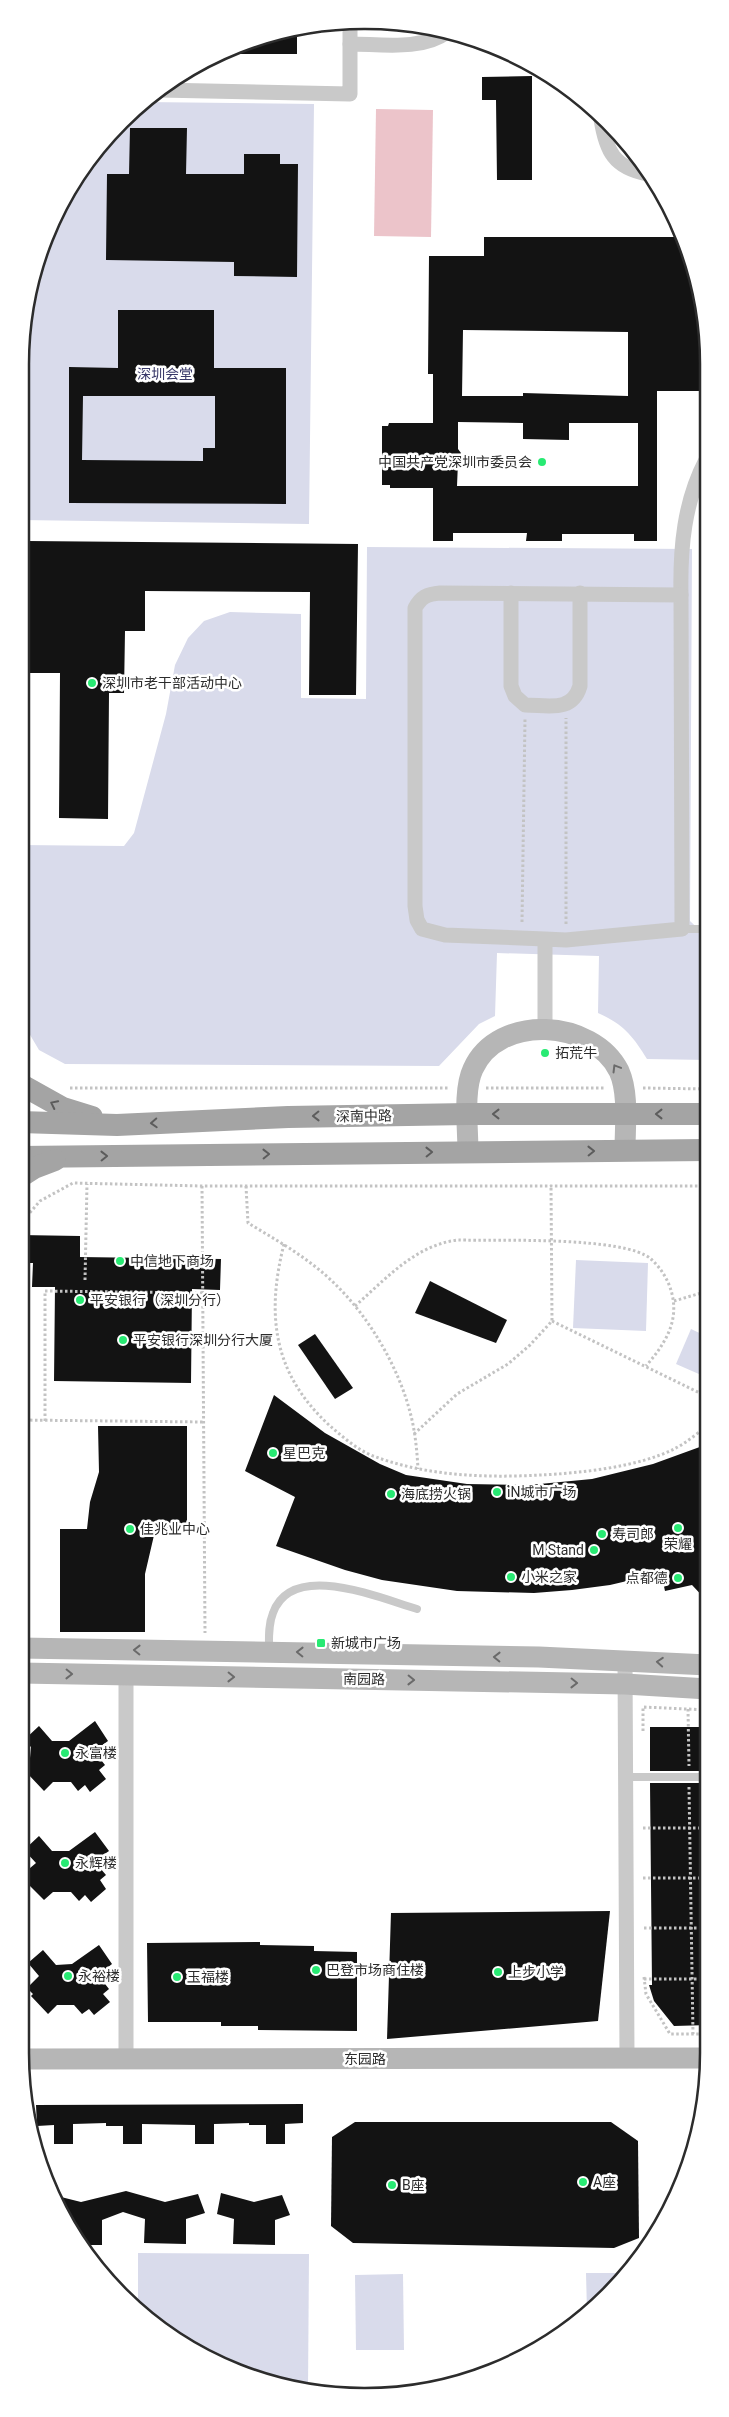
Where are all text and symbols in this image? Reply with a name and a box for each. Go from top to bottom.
park label: 深圳会堂 [137,366,193,382]
place label: 中国共产党深圳市委员会 [378,454,532,470]
marker: 中国共产党深圳市委员会 [536,456,548,468]
place label: 深圳市老干部活动中心 [102,675,242,691]
marker: 深圳市老干部活动中心 [86,677,98,689]
place label: 拓荒牛 [555,1045,597,1061]
marker: 拓荒牛 [539,1047,551,1059]
one-way arrow [612,1064,622,1073]
one-way arrow [50,1099,59,1110]
street label: 深南中路 [336,1108,392,1124]
one-way arrow [492,1109,500,1119]
one-way arrow [654,1109,662,1119]
one-way arrow [312,1111,320,1122]
one-way arrow [150,1118,158,1128]
one-way arrow [588,1146,595,1156]
one-way arrow [425,1147,433,1157]
one-way arrow [262,1149,270,1159]
one-way arrow [100,1151,108,1161]
place label: 中信地下商场 [130,1253,214,1269]
marker: 中信地下商场 [114,1255,126,1267]
place label: 平安银行（深圳分行） [90,1292,230,1308]
marker: 平安银行（深圳分行） [74,1294,86,1306]
place label: 平安银行深圳分行大厦 [133,1332,273,1348]
marker: 平安银行深圳分行大厦 [117,1334,129,1346]
place label: 星巴克 [283,1445,325,1461]
marker: 星巴克 [267,1447,279,1459]
place label: iN城市广场 [507,1484,576,1500]
place label: 海底捞火锅 [401,1486,471,1502]
marker: iN城市广场 [491,1486,503,1498]
marker: 海底捞火锅 [385,1488,397,1500]
place label: 佳兆业中心 [140,1521,210,1537]
marker: 荣耀 [672,1522,684,1534]
marker: 佳兆业中心 [124,1523,136,1535]
place label: 寿司郎 [612,1526,654,1542]
marker: 寿司郎 [596,1528,608,1540]
place label: 荣耀 [664,1536,692,1552]
place label: M Stand [532,1542,584,1558]
marker: M Stand [588,1544,600,1556]
place label: 小米之家 [521,1569,577,1585]
place label: 点都德 [626,1570,668,1586]
marker: 小米之家 [505,1571,517,1583]
marker: 点都德 [672,1572,684,1584]
place label: 新城市广场 [331,1635,401,1651]
marker: 新城市广场 [315,1637,327,1649]
one-way arrow [133,1645,141,1655]
one-way arrow [296,1647,304,1657]
one-way arrow [493,1651,501,1662]
one-way arrow [655,1657,663,1668]
one-way arrow [65,1669,73,1679]
street label: 南园路 [343,1671,385,1687]
one-way arrow [228,1672,235,1682]
one-way arrow [408,1675,415,1685]
one-way arrow [570,1678,578,1688]
place label: 永富楼 [75,1745,117,1761]
marker: 永富楼 [59,1747,71,1759]
place label: 永辉楼 [75,1855,117,1871]
marker: 永辉楼 [59,1857,71,1869]
place label: 巴登市场商住楼 [326,1962,424,1978]
marker: 巴登市场商住楼 [310,1964,322,1976]
place label: 上步小学 [508,1964,564,1980]
marker: 上步小学 [492,1966,504,1978]
place label: 永裕楼 [78,1968,120,1984]
place label: 玉福楼 [187,1969,229,1985]
marker: 永裕楼 [62,1970,74,1982]
marker: 玉福楼 [171,1971,183,1983]
street label: 东园路 [344,2051,386,2067]
place label: A座 [593,2174,616,2190]
marker: A座 [577,2176,589,2188]
place label: B座 [402,2177,425,2193]
marker: B座 [386,2179,398,2191]

